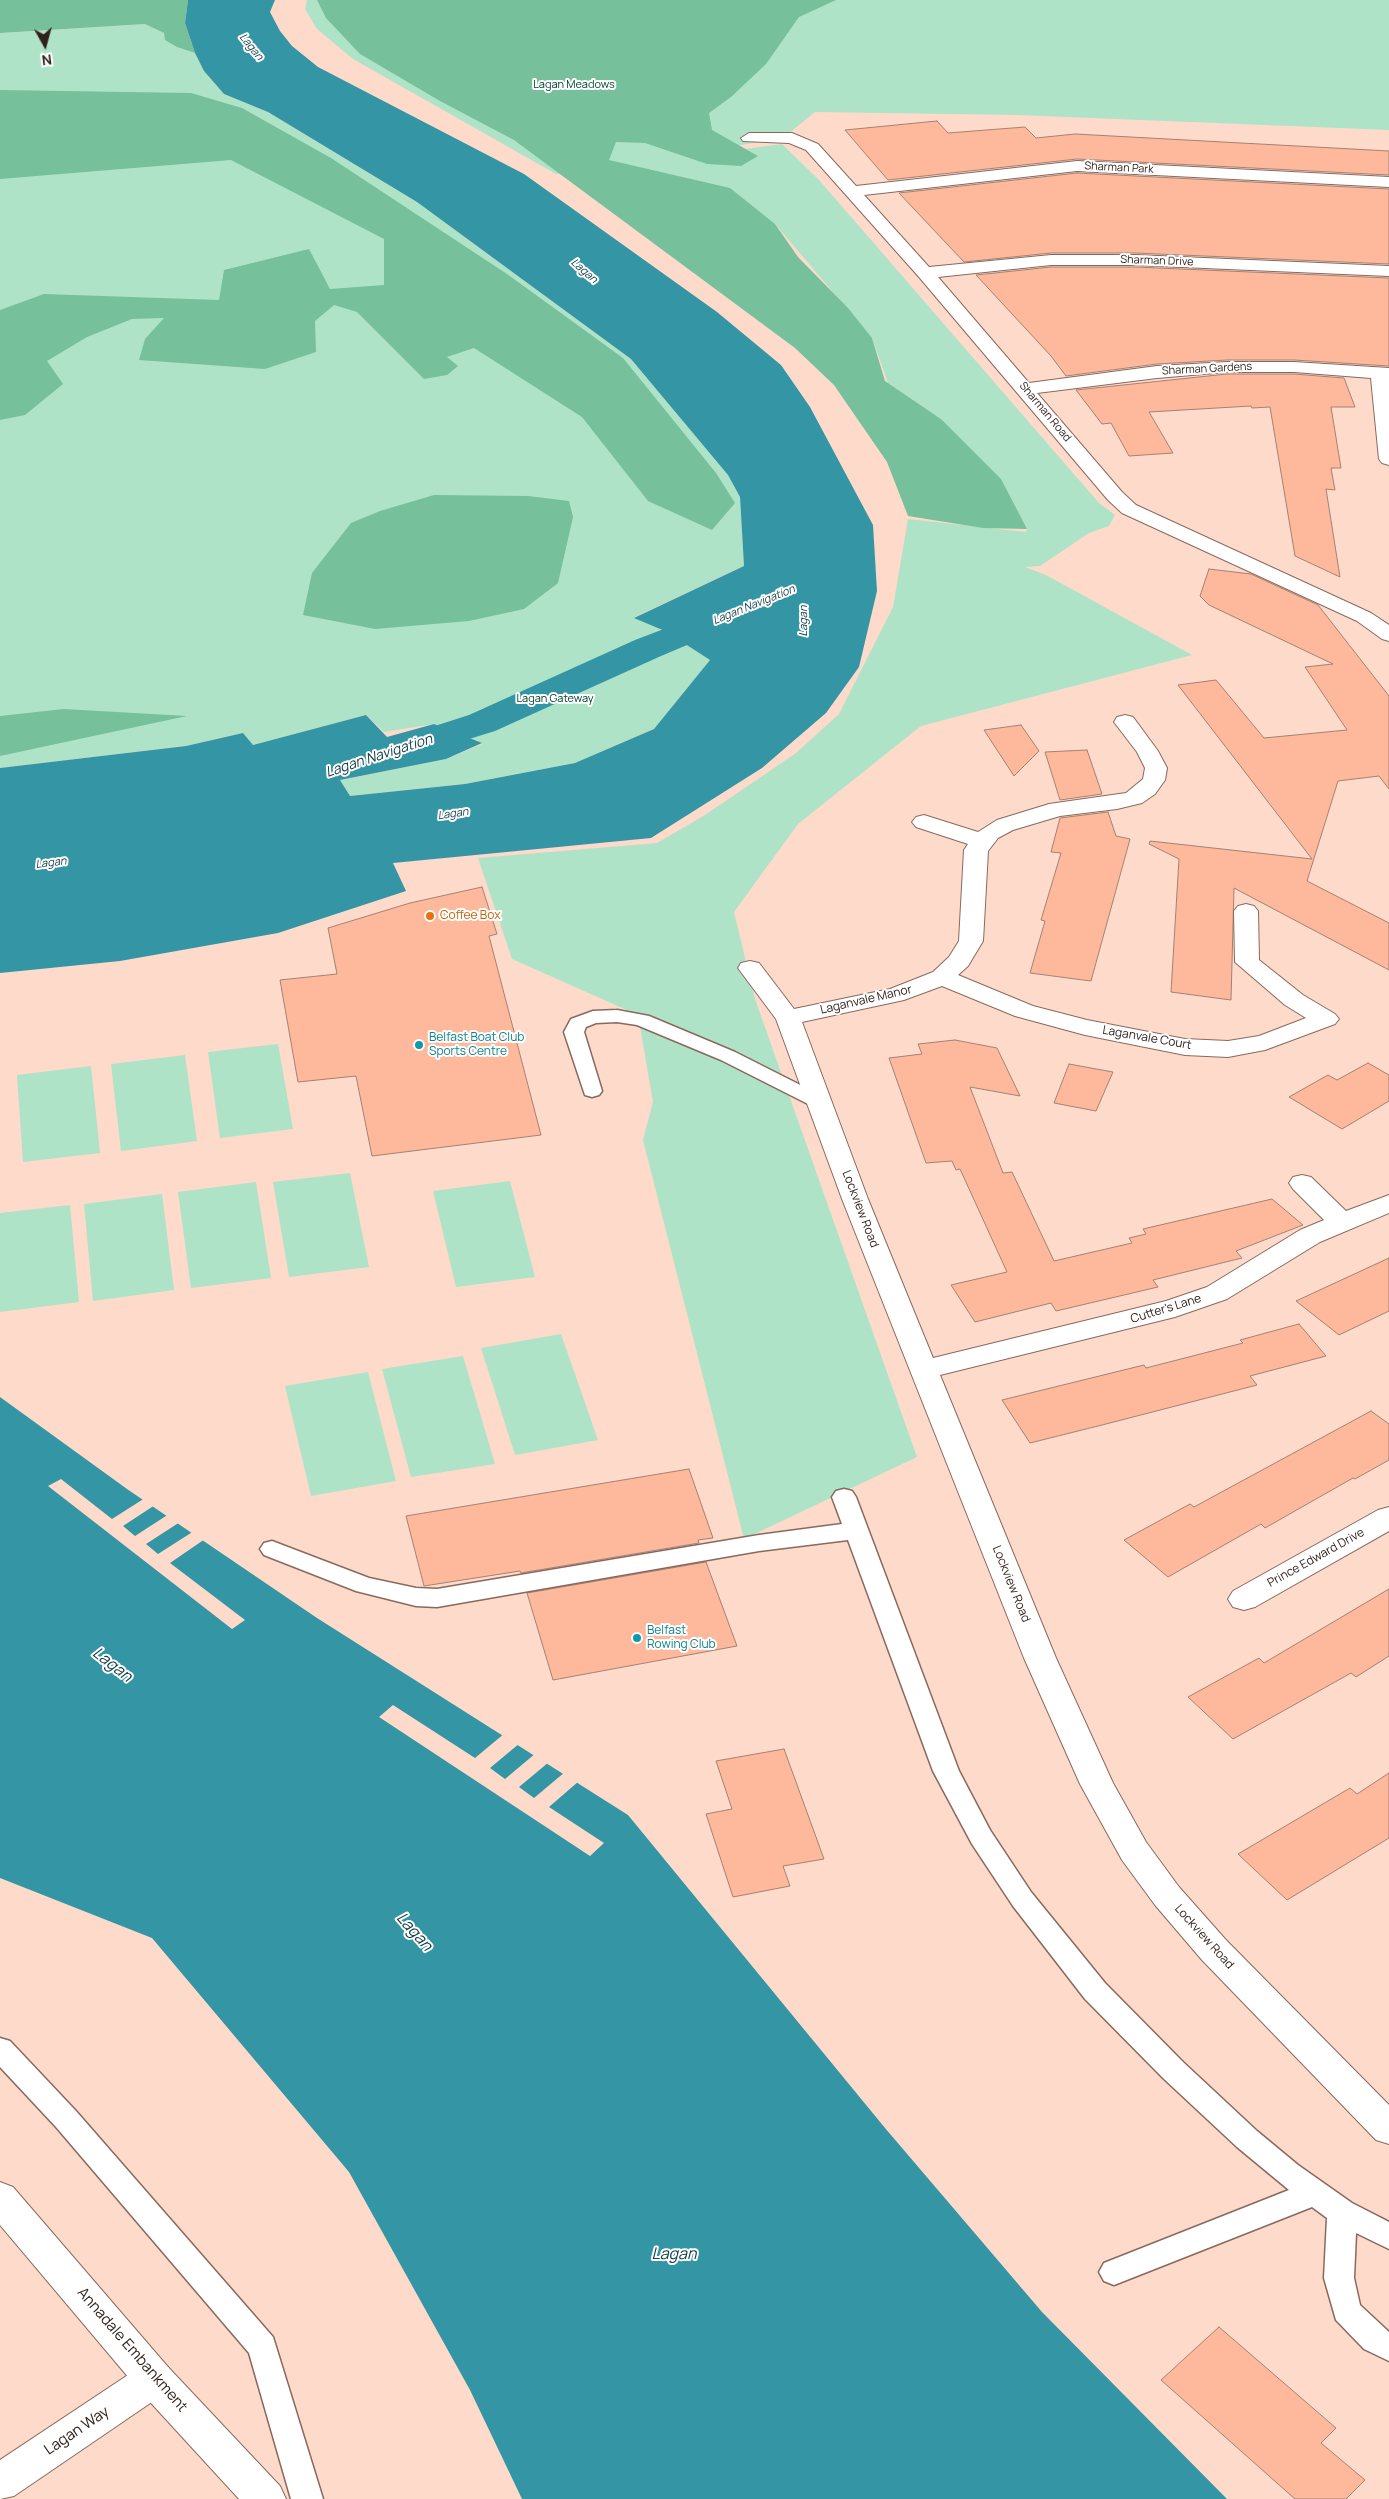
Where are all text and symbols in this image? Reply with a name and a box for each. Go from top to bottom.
north arrow [20,20,70,70]
water label: Lagan [236,31,266,63]
text: N [41,50,53,70]
park label: Lagan Meadows [533,78,615,92]
street label: Sharman Park [1084,160,1154,176]
street label: Sharman Drive [1120,253,1194,269]
water label: Lagan [568,256,600,286]
street label: Sharman Gardens [1162,360,1252,378]
street label: Sharman Road [1016,380,1074,444]
water label: Lagan Navigation [711,583,797,627]
water label: Lagan [797,606,811,636]
park label: Lagan Gateway [516,692,594,706]
water label: Lagan Navigation [324,731,434,781]
water label: Lagan [437,805,469,823]
water label: Lagan [35,855,67,871]
place label: Coffee Box [440,909,500,923]
marker: Coffee Box [424,910,436,922]
street label: Laganvale Manor [819,982,913,1018]
street label: Laganvale Court [1101,1023,1193,1053]
place label: Belfast Boat Club Sports Centre [429,1031,524,1059]
marker: Belfast Boat Club Sports Centre [413,1039,425,1051]
street label: Lockview Road [839,1168,881,1250]
street label: Cutter's Lane [1129,1291,1203,1327]
street label: Prince Edward Drive [1265,1525,1367,1591]
street label: Lockview Road [989,1544,1033,1624]
place label: Belfast Rowing Club [647,1624,716,1652]
marker: Belfast Rowing Club [631,1632,643,1644]
water label: Lagan [88,1644,136,1686]
street label: Lockview Road [1171,1902,1237,1972]
water label: Lagan [392,1909,436,1955]
water label: Lagan [652,2245,696,2265]
street label: Annadale Embankment [73,2284,191,2416]
street label: Lagan Way [41,2403,113,2459]

